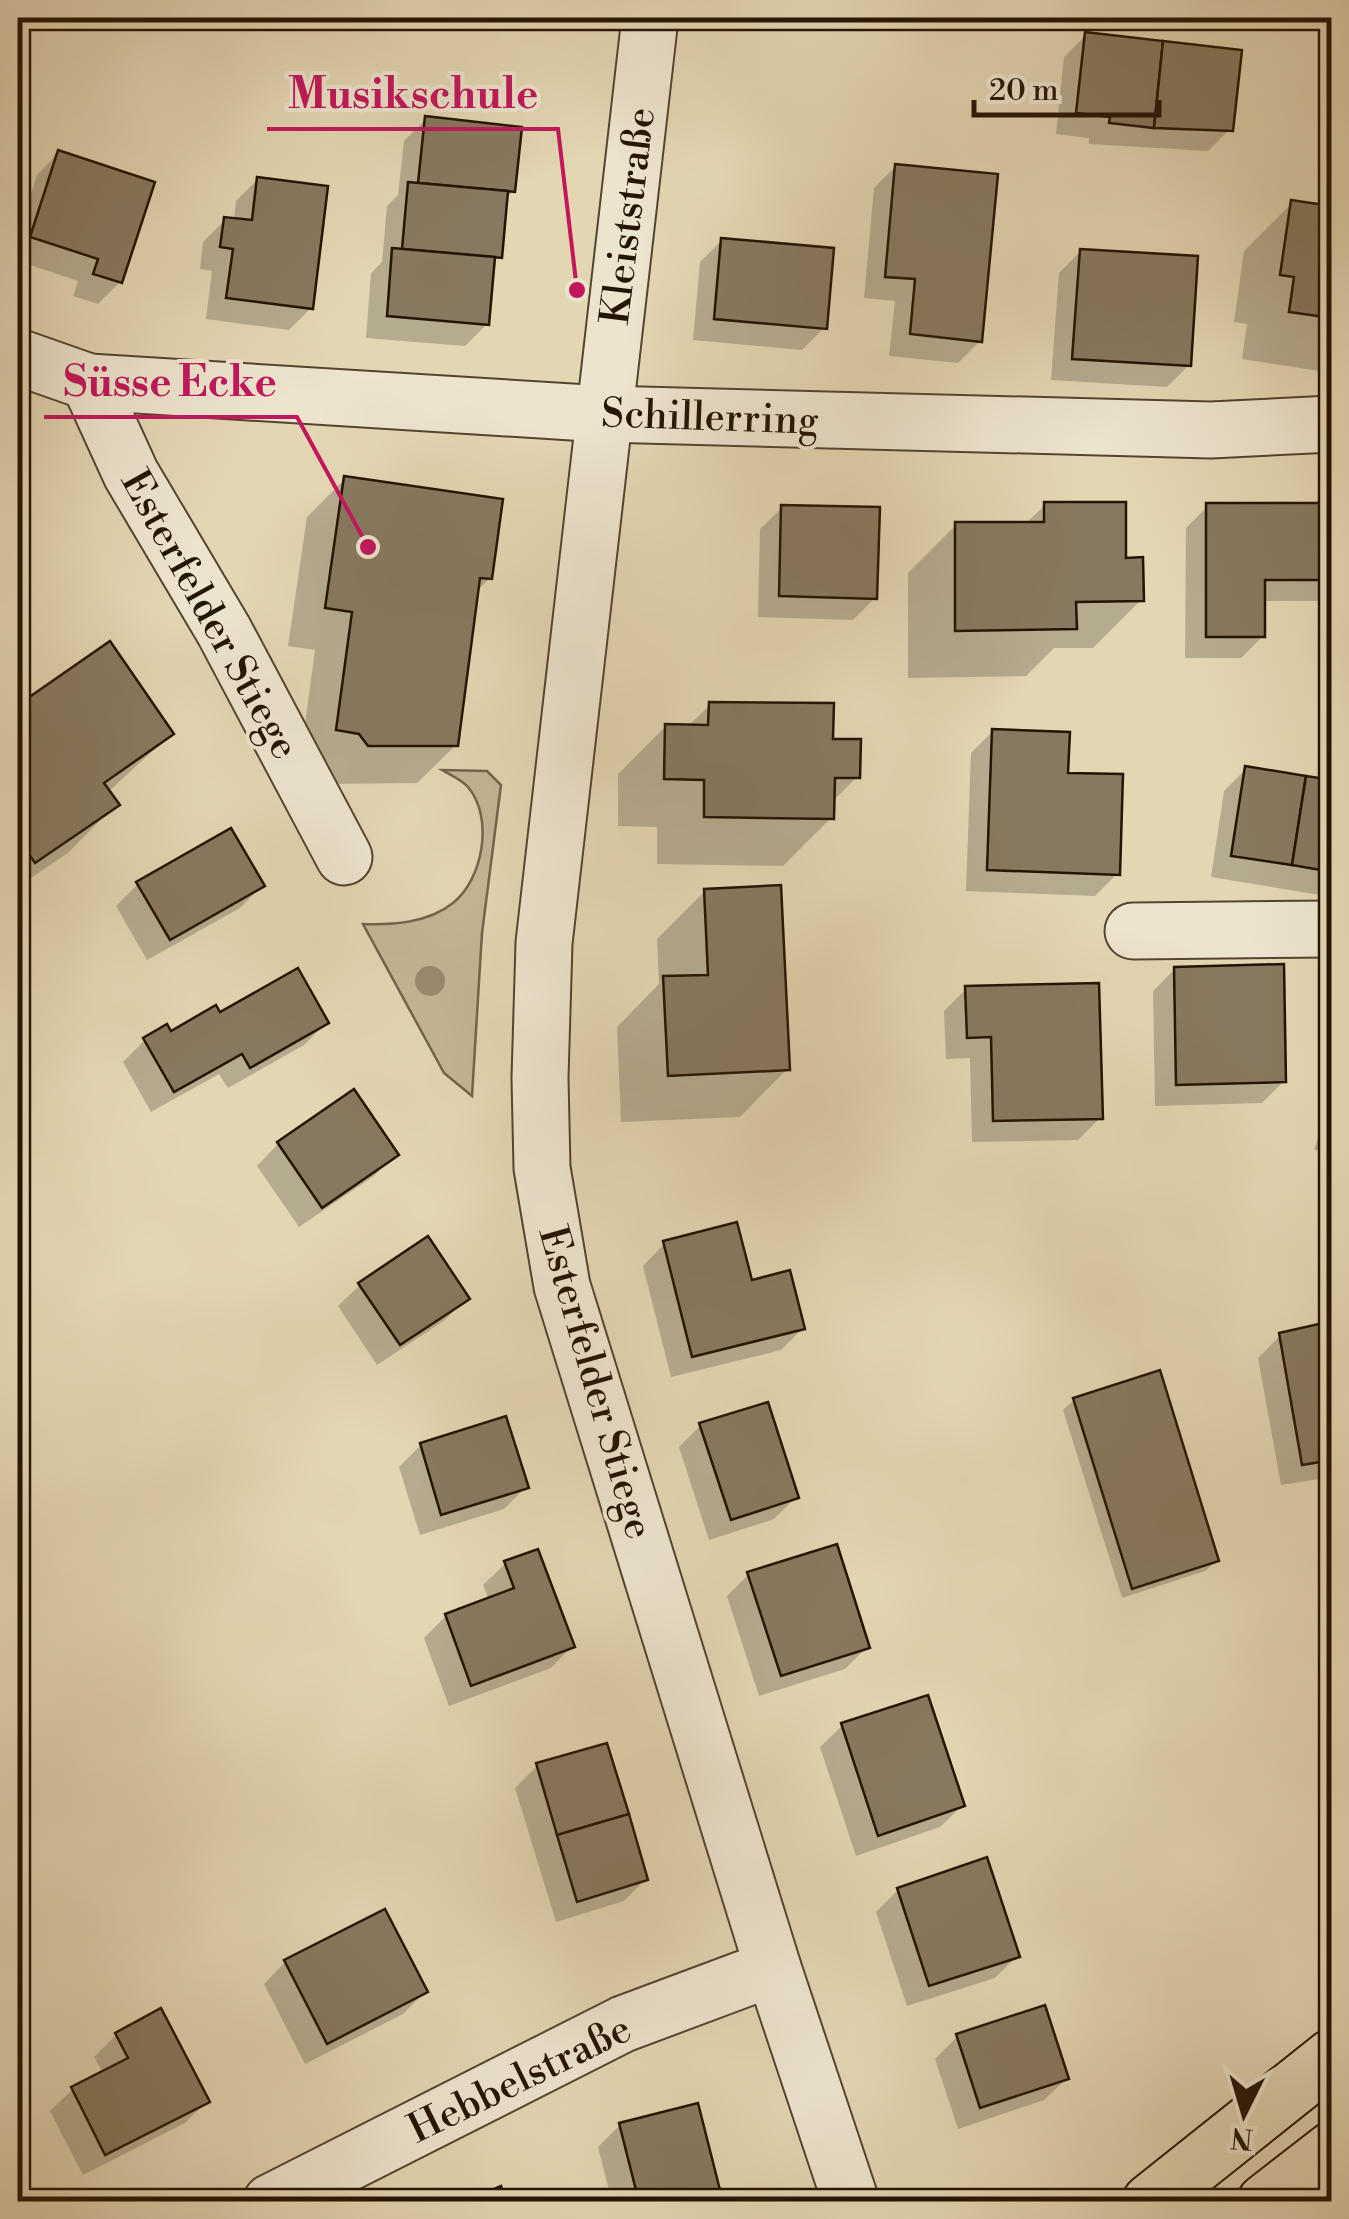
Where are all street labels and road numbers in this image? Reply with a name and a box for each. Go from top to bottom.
street label: Kleiststraße [591,105,667,328]
street label: Schillerring [600,389,820,448]
street label: Esterfelder Stiege [108,462,309,769]
street label: Esterfelder Stiege [526,1220,664,1545]
street label: Hebbelstraße [400,2004,640,2155]

